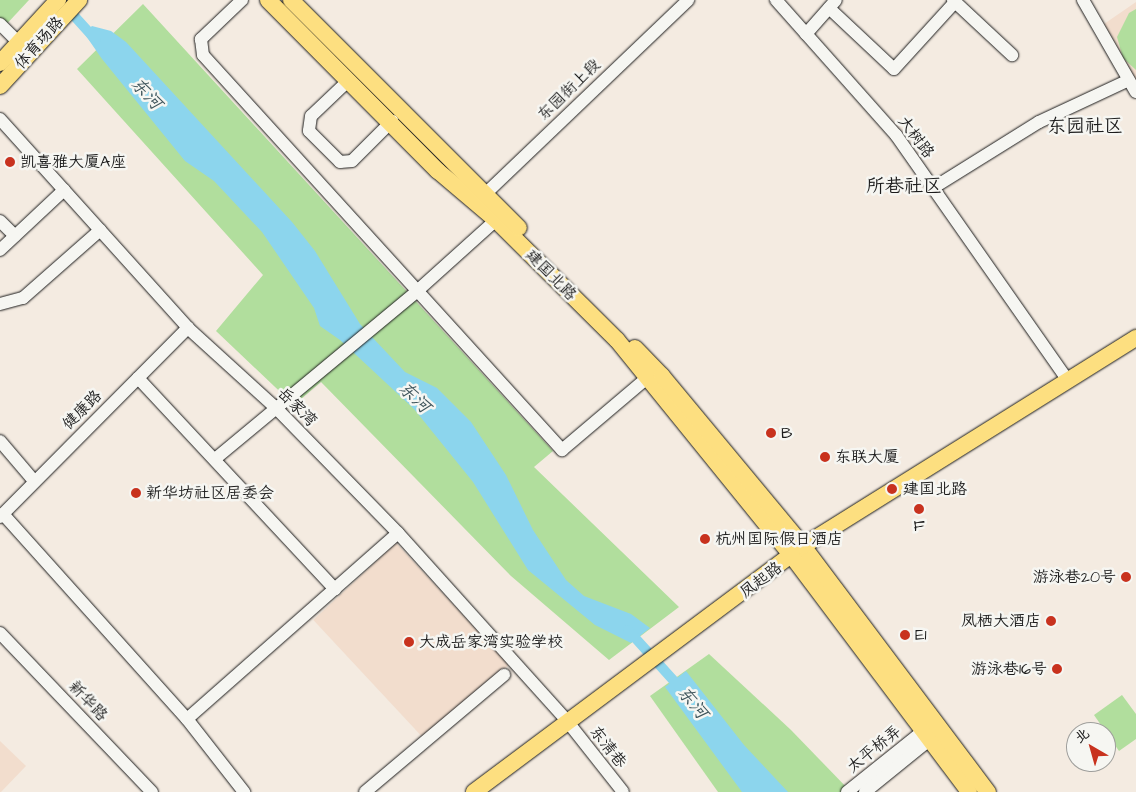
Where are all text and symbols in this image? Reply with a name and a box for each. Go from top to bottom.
street label: 体育场路 [10,13,68,73]
street label: 东园街上段 [534,55,604,125]
water label: 东河 [126,73,166,115]
street label: 大树路 [894,112,938,162]
district label: 东园社区 [1047,116,1123,138]
place label: 凯喜雅大厦A座 [20,152,126,172]
marker: 凯喜雅大厦A座 [4,156,16,168]
district label: 所巷社区 [866,176,942,198]
street label: 建国北路 [522,246,580,304]
water label: 东河 [394,378,434,418]
street label: 岳家湾 [273,383,321,431]
street label: 健康路 [58,386,106,434]
place label: B [781,423,792,443]
marker: B [765,427,777,439]
place label: 东联大厦 [835,447,899,467]
marker: 东联大厦 [819,451,831,463]
place label: 建国北路 [903,479,967,499]
marker: 建国北路 [885,482,899,496]
place label: 新华坊社区居委会 [146,483,274,503]
marker: 新华坊社区居委会 [130,487,142,499]
marker: F [913,503,925,515]
place label: F [913,516,925,536]
place label: 杭州国际假日酒店 [715,529,843,549]
marker: 杭州国际假日酒店 [699,533,711,545]
street label: 凤起路 [736,558,786,602]
place label: 游泳巷20号 [1033,567,1116,587]
marker: 游泳巷20号 [1120,571,1132,583]
place label: 凤栖大酒店 [961,611,1041,631]
marker: 凤栖大酒店 [1045,615,1057,627]
place label: E1 [915,625,927,645]
marker: E1 [899,629,911,641]
place label: 大成岳家湾实验学校 [419,632,563,652]
marker: 大成岳家湾实验学校 [403,636,415,648]
place label: 游泳巷16号 [971,659,1047,679]
marker: 游泳巷16号 [1051,663,1063,675]
street label: 新华路 [64,677,112,725]
water label: 东河 [672,682,712,724]
street label: 太平桥弄 [843,721,905,777]
street label: 东清巷 [586,722,630,772]
north arrow [1066,722,1116,772]
text: 北 [1071,724,1094,748]

